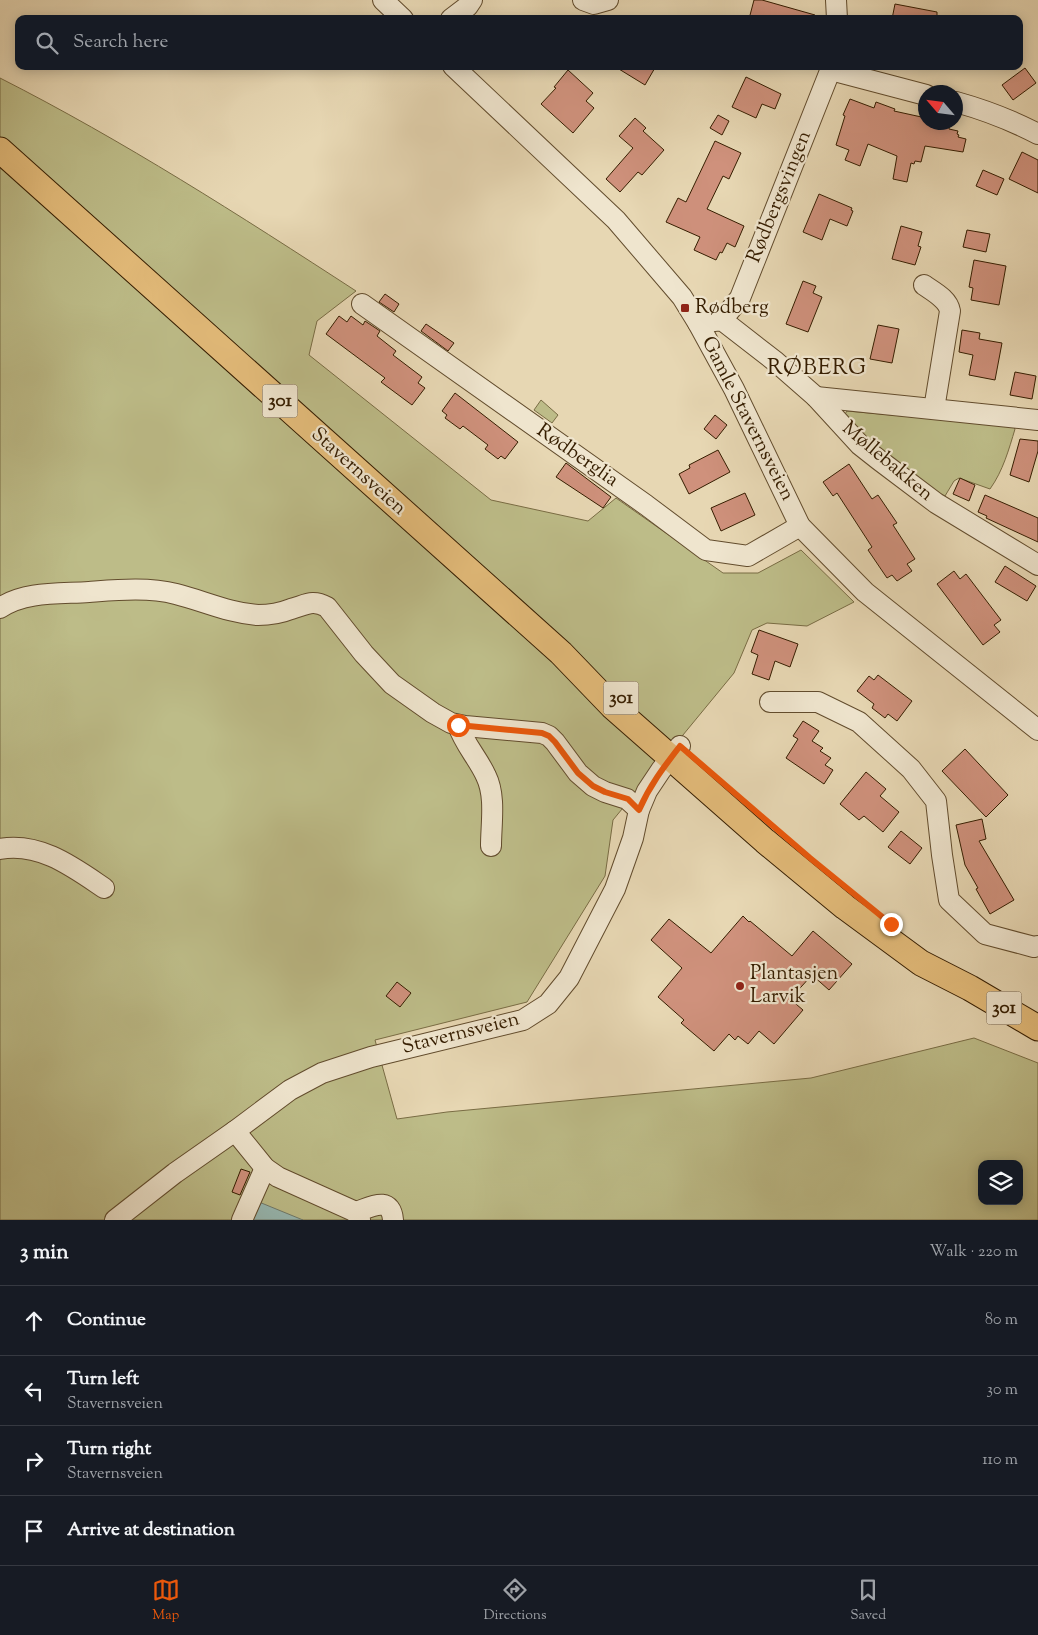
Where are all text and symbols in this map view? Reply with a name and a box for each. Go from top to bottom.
search box [15,15,1023,70]
icon: search [33,29,61,57]
text: Search here [73,29,168,56]
north arrow [918,85,963,130]
street label: Rødbergsvingen [740,126,820,267]
place label: Rødberg [695,294,769,323]
marker: Rødberg [679,302,691,314]
street label: Gamle Stavernsveien [693,332,801,506]
district label: RØBERG [767,353,867,385]
road number: 301 [262,384,298,418]
street label: Møllebakken [835,415,939,509]
street label: Rødberglia [530,417,624,495]
street label: Stavernsveien [304,421,412,523]
road number: 301 [604,681,638,714]
route start [447,714,470,737]
route end [880,913,903,936]
place label: Plantasjen Larvik [750,960,839,1012]
marker: Plantasjen Larvik [734,980,746,992]
road number: 301 [986,991,1022,1024]
street label: Stavernsveien [399,1005,523,1063]
map controls [978,1160,1023,1205]
button: layers [978,1160,1023,1205]
text: 3 min [20,1238,69,1268]
text: Walk · 220 m [930,1241,1018,1264]
icon: ahead [20,1307,48,1335]
text: Continue [67,1307,146,1334]
text: 80 m [985,1309,1018,1332]
text: Turn left [67,1366,139,1393]
icon: left [20,1377,48,1405]
text: 30 m [987,1379,1018,1402]
text: Stavernsveien [67,1393,163,1416]
text: Turn right [67,1436,151,1463]
icon: right [20,1447,48,1475]
text: 110 m [982,1449,1018,1472]
text: Stavernsveien [67,1463,163,1486]
icon: arrive [20,1517,48,1545]
text: Arrive at destination [67,1517,235,1544]
tab: Map [152,1576,180,1626]
tab: Directions [483,1576,547,1626]
tab: Saved [850,1576,886,1626]

